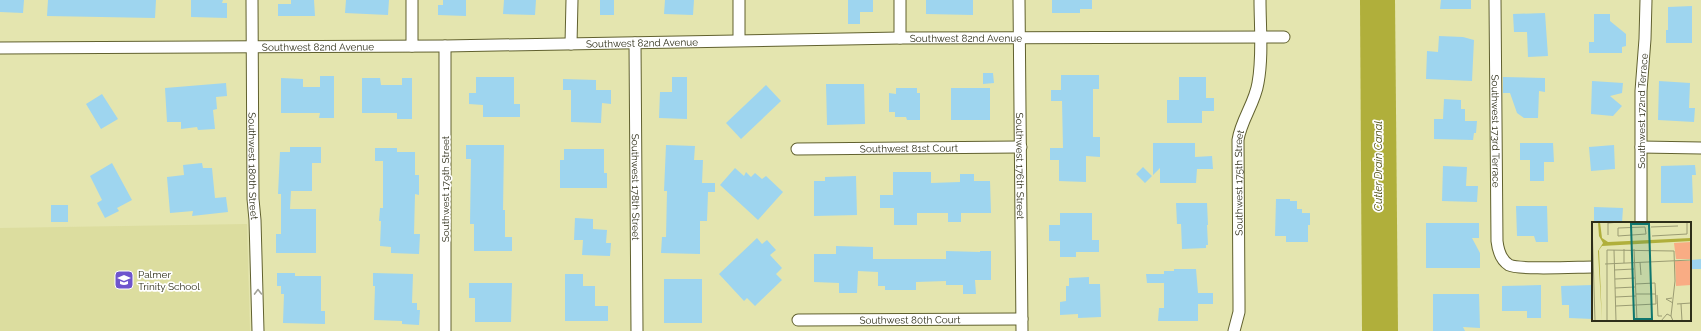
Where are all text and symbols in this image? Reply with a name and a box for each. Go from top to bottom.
street label: Southwest 82nd Avenue [910,33,1022,44]
street label: Southwest 82nd Avenue [586,37,698,50]
street label: Southwest 82nd Avenue [262,41,374,53]
street label: Southwest 172nd Terrace [1636,53,1650,169]
street label: Southwest 173rd Terrace [1490,74,1502,188]
street label: Southwest 180th Street [247,112,260,221]
street label: Southwest 176th Street [1014,113,1026,220]
water label: Cutler Drain Canal [1372,121,1385,211]
street label: Southwest 175th Street [1233,128,1246,236]
street label: Southwest 178th Street [630,134,641,241]
street label: Southwest 179th Street [440,135,451,242]
street label: Southwest 81st Court [860,143,959,154]
inset map [1592,222,1691,321]
school or university icon: Palmer Trinity School [113,269,135,291]
place label: Palmer Trinity School [138,269,200,292]
one-way arrow [253,289,262,295]
street label: Southwest 80th Court [859,314,961,326]

